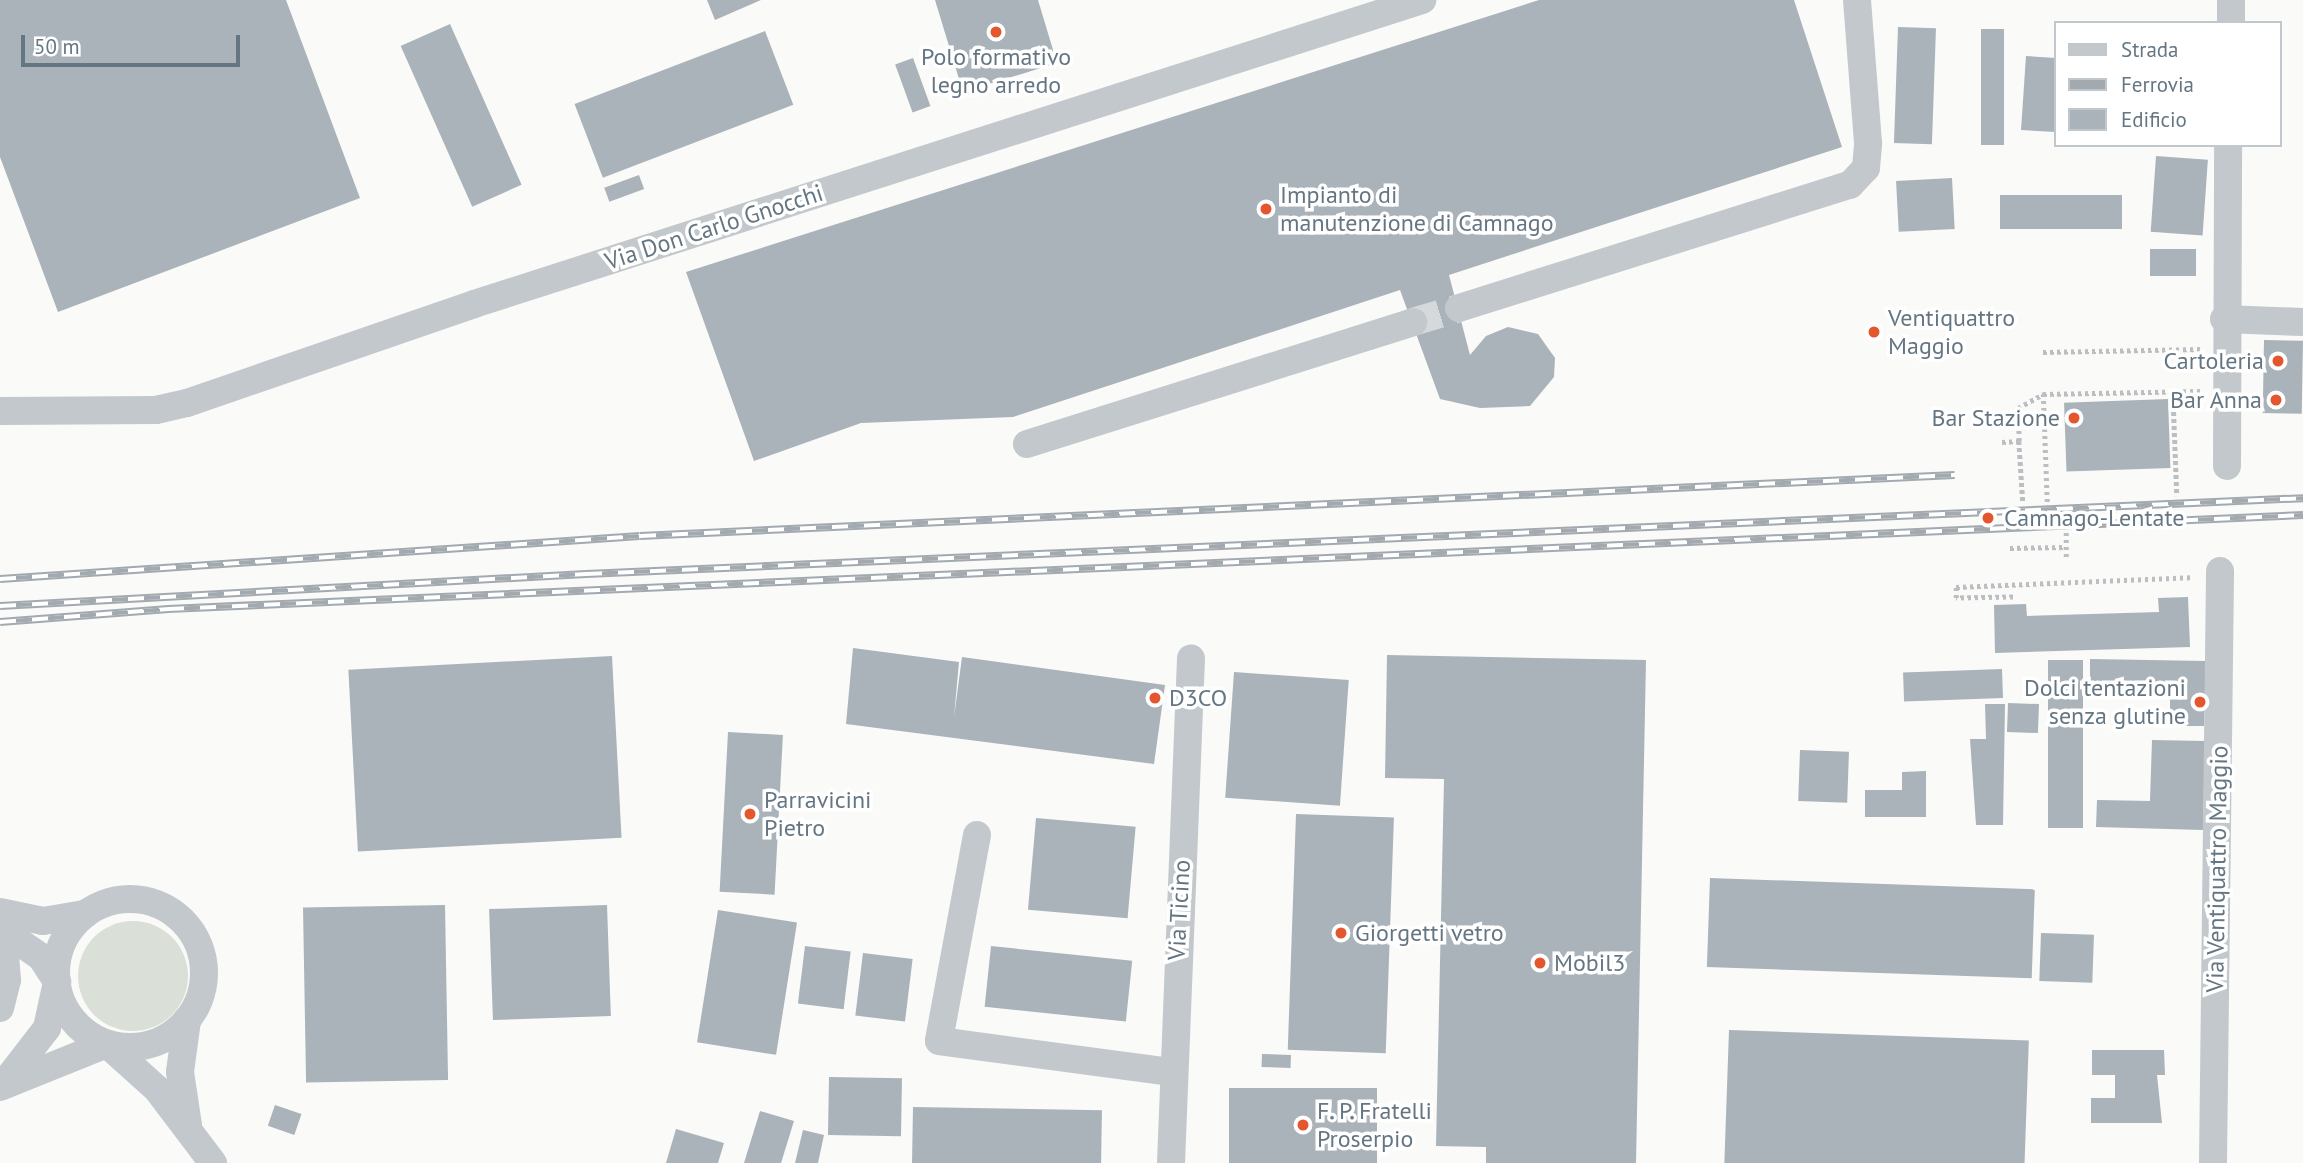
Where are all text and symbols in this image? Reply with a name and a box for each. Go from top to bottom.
scale bar [24,21,243,65]
legend [2054,21,2282,147]
marker: Polo formativo legno arredo [988,24,1004,40]
text: 50 m [34,33,80,60]
text: Strada [2121,36,2179,63]
place label: Polo formativo legno arredo [921,43,1071,99]
text: Ferrovia [2121,71,2194,98]
text: Edificio [2121,106,2187,133]
street label: Via Don Carlo Gnocchi [601,178,827,276]
place label: Impianto di manutenzione di Camnago [1280,181,1554,237]
marker: Impianto di manutenzione di Camnago [1258,201,1274,217]
place label: Ventiquattro Maggio [1888,304,2015,360]
marker: Ventiquattro Maggio [1866,324,1882,340]
place label: Cartoleria [2163,347,2264,375]
marker: Cartoleria [2270,353,2286,369]
place label: Bar Anna [2169,386,2262,414]
marker: Bar Anna [2268,392,2284,408]
place label: Bar Stazione [1931,404,2060,432]
marker: Bar Stazione [2066,410,2082,426]
place label: Camnago-Lentate [2004,504,2185,532]
marker: Camnago-Lentate [1978,508,1998,528]
place label: Dolci tentazioni senza glutine [2024,674,2186,730]
place label: D3CO [1169,684,1227,712]
marker: D3CO [1147,690,1163,706]
marker: Dolci tentazioni senza glutine [2192,694,2208,710]
street label: Via Ventiquattro Maggio [2200,745,2234,993]
place label: Parravicini Pietro [764,786,872,842]
marker: Parravicini Pietro [742,806,758,822]
street label: Via Ticino [1162,859,1196,961]
place label: Giorgetti vetro [1355,919,1504,947]
marker: Giorgetti vetro [1333,925,1349,941]
place label: Mobil3 [1554,949,1625,977]
marker: Mobil3 [1532,955,1548,971]
place label: F. P. Fratelli Proserpio [1317,1097,1436,1153]
marker: F. P. Fratelli Proserpio [1295,1117,1311,1133]

